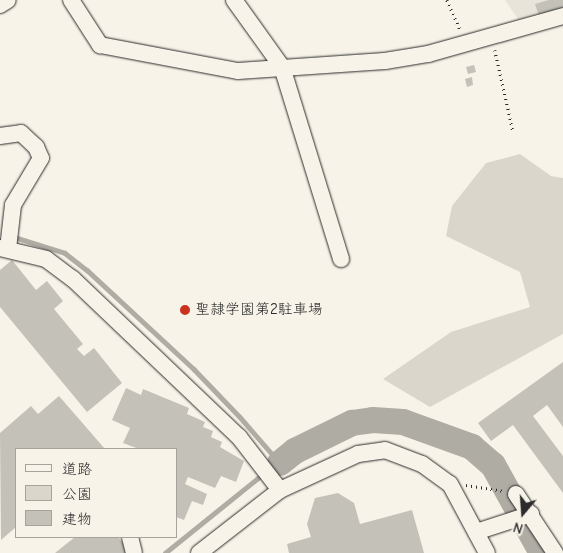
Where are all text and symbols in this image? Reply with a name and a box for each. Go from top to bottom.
place label: 聖隷学園第2駐車場 [195,301,323,319]
marker: 聖隷学園第2駐車場 [179,304,191,316]
legend [15,448,178,538]
text: 道路 [62,460,92,478]
text: 公園 [62,485,92,503]
north arrow [498,488,548,538]
text: 建物 [62,510,92,528]
text: N [511,518,525,537]

